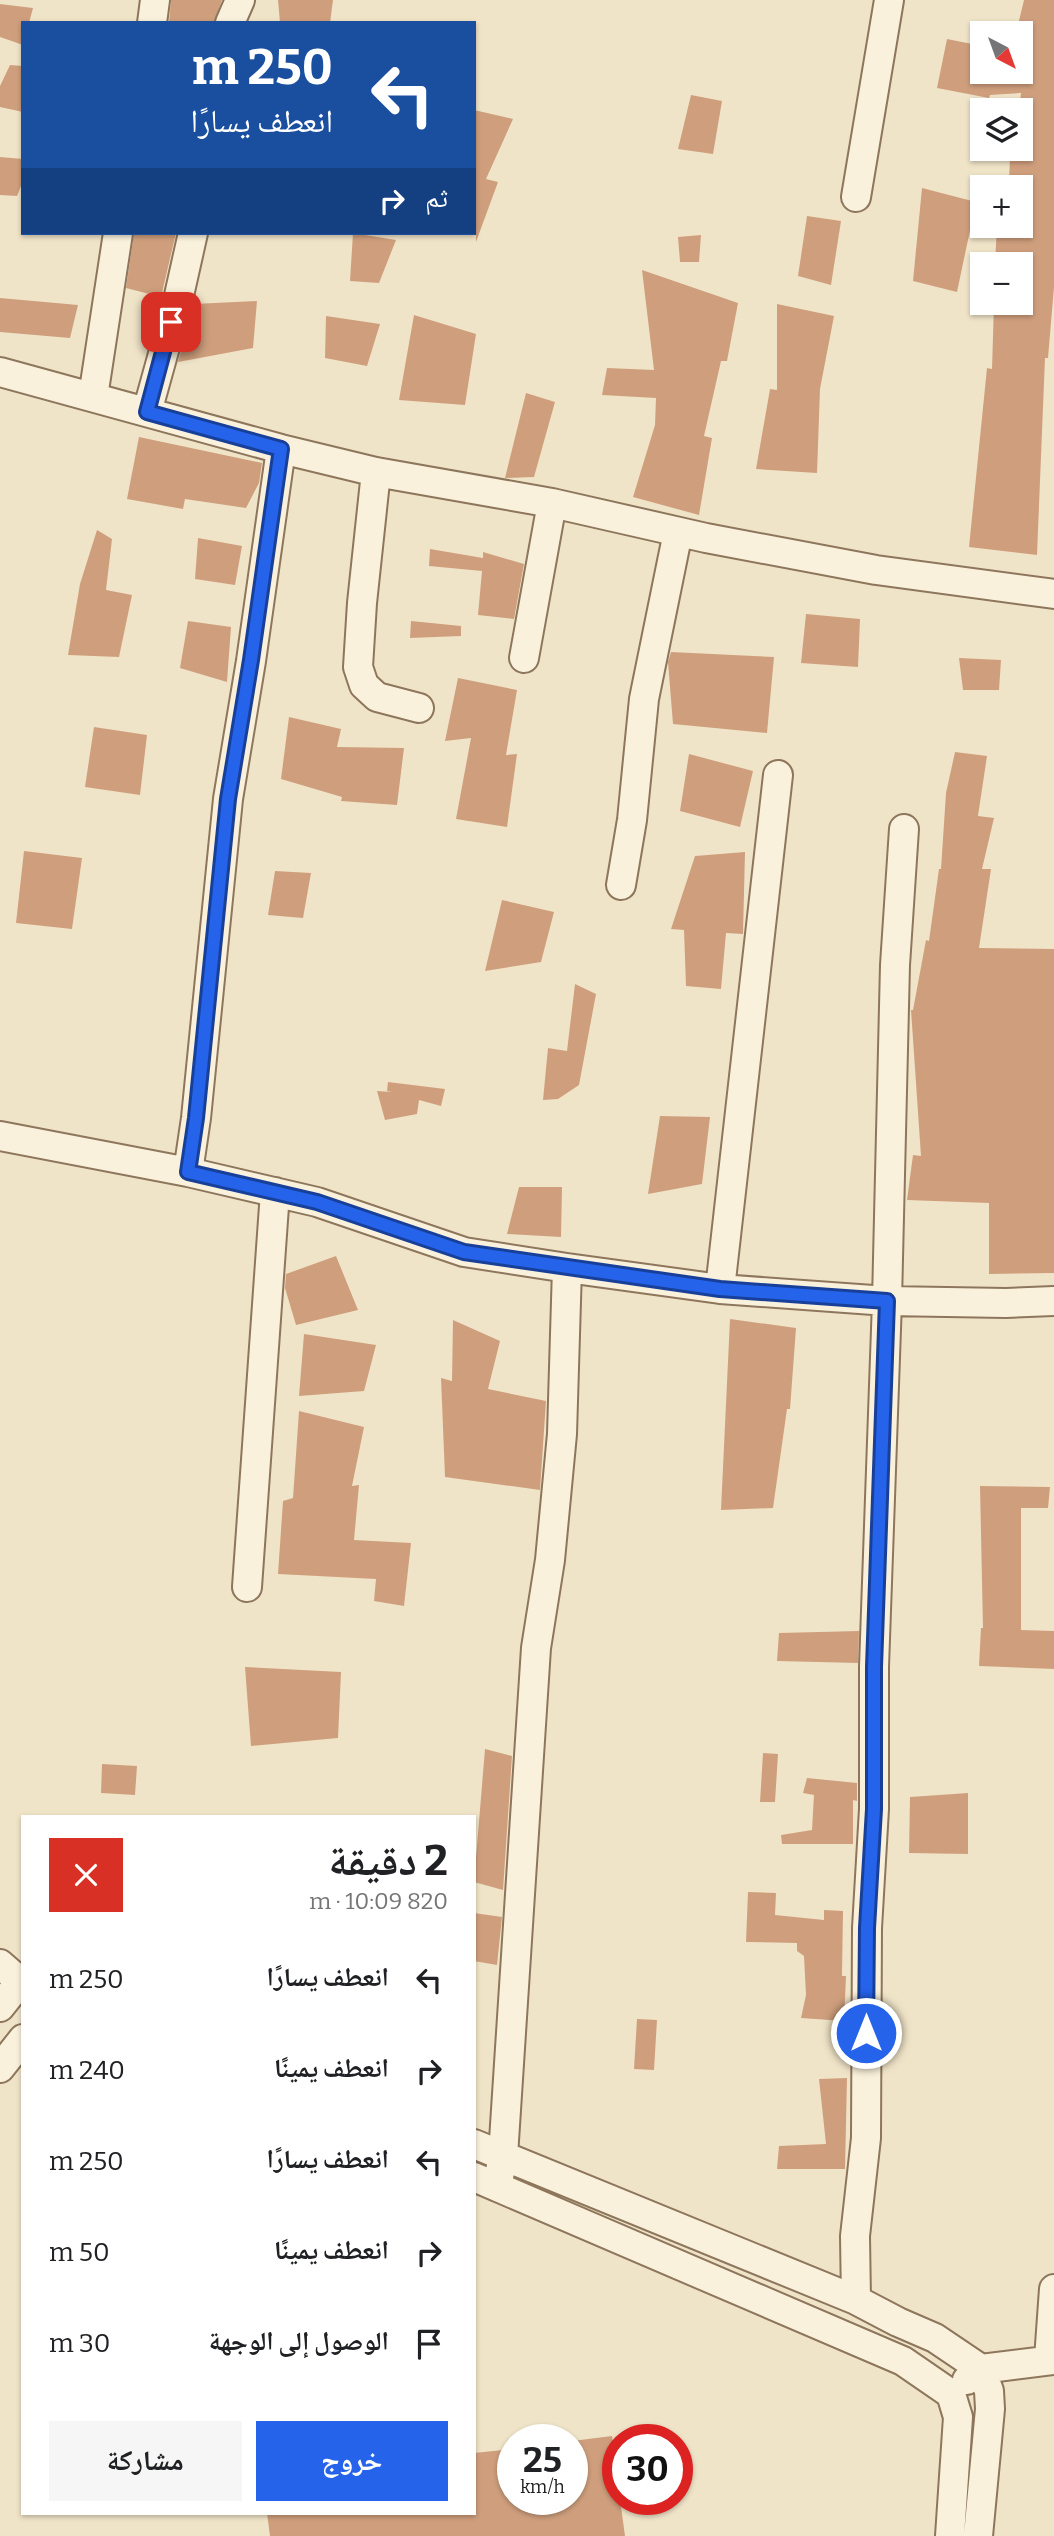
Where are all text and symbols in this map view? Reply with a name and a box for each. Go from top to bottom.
north arrow [970,21,1032,84]
map controls [970,21,1033,315]
text: 250 m [192,38,333,97]
icon: left [357,49,448,140]
button: layers [970,98,1033,161]
text: انعطف يسارًا [190,102,333,140]
button: + [970,175,1033,238]
icon: right [373,182,411,220]
text: ثم [425,183,448,214]
button: − [970,252,1033,315]
pin [141,292,201,352]
icon: arrive [152,303,190,341]
text: 2 دقيقة [329,1836,448,1886]
button: close [49,1838,123,1912]
text: 820 m · 10:09 [309,1887,448,1915]
icon: left [410,1961,448,1999]
text: انعطف يسارًا [266,1962,389,1993]
text: 250 m [49,1964,124,1995]
position arrow [829,1996,903,2070]
icon: right [410,2052,448,2090]
text: انعطف يمينًا [274,2053,389,2084]
text: 240 m [49,2055,125,2086]
icon: left [410,2143,448,2181]
text: انعطف يسارًا [266,2144,389,2175]
text: 250 m [49,2146,124,2177]
icon: right [410,2234,448,2272]
text: انعطف يمينًا [274,2235,389,2266]
text: 50 m [49,2237,110,2268]
icon: arrive [410,2325,448,2363]
text: الوصول إلى الوجهة [209,2326,389,2357]
text: 30 m [49,2328,111,2359]
button: مشاركة [49,2421,242,2501]
button: خروج [256,2421,448,2501]
speed limit sign: 30 [602,2424,693,2515]
text: 25 [523,2439,562,2481]
text: km/h [520,2476,565,2498]

